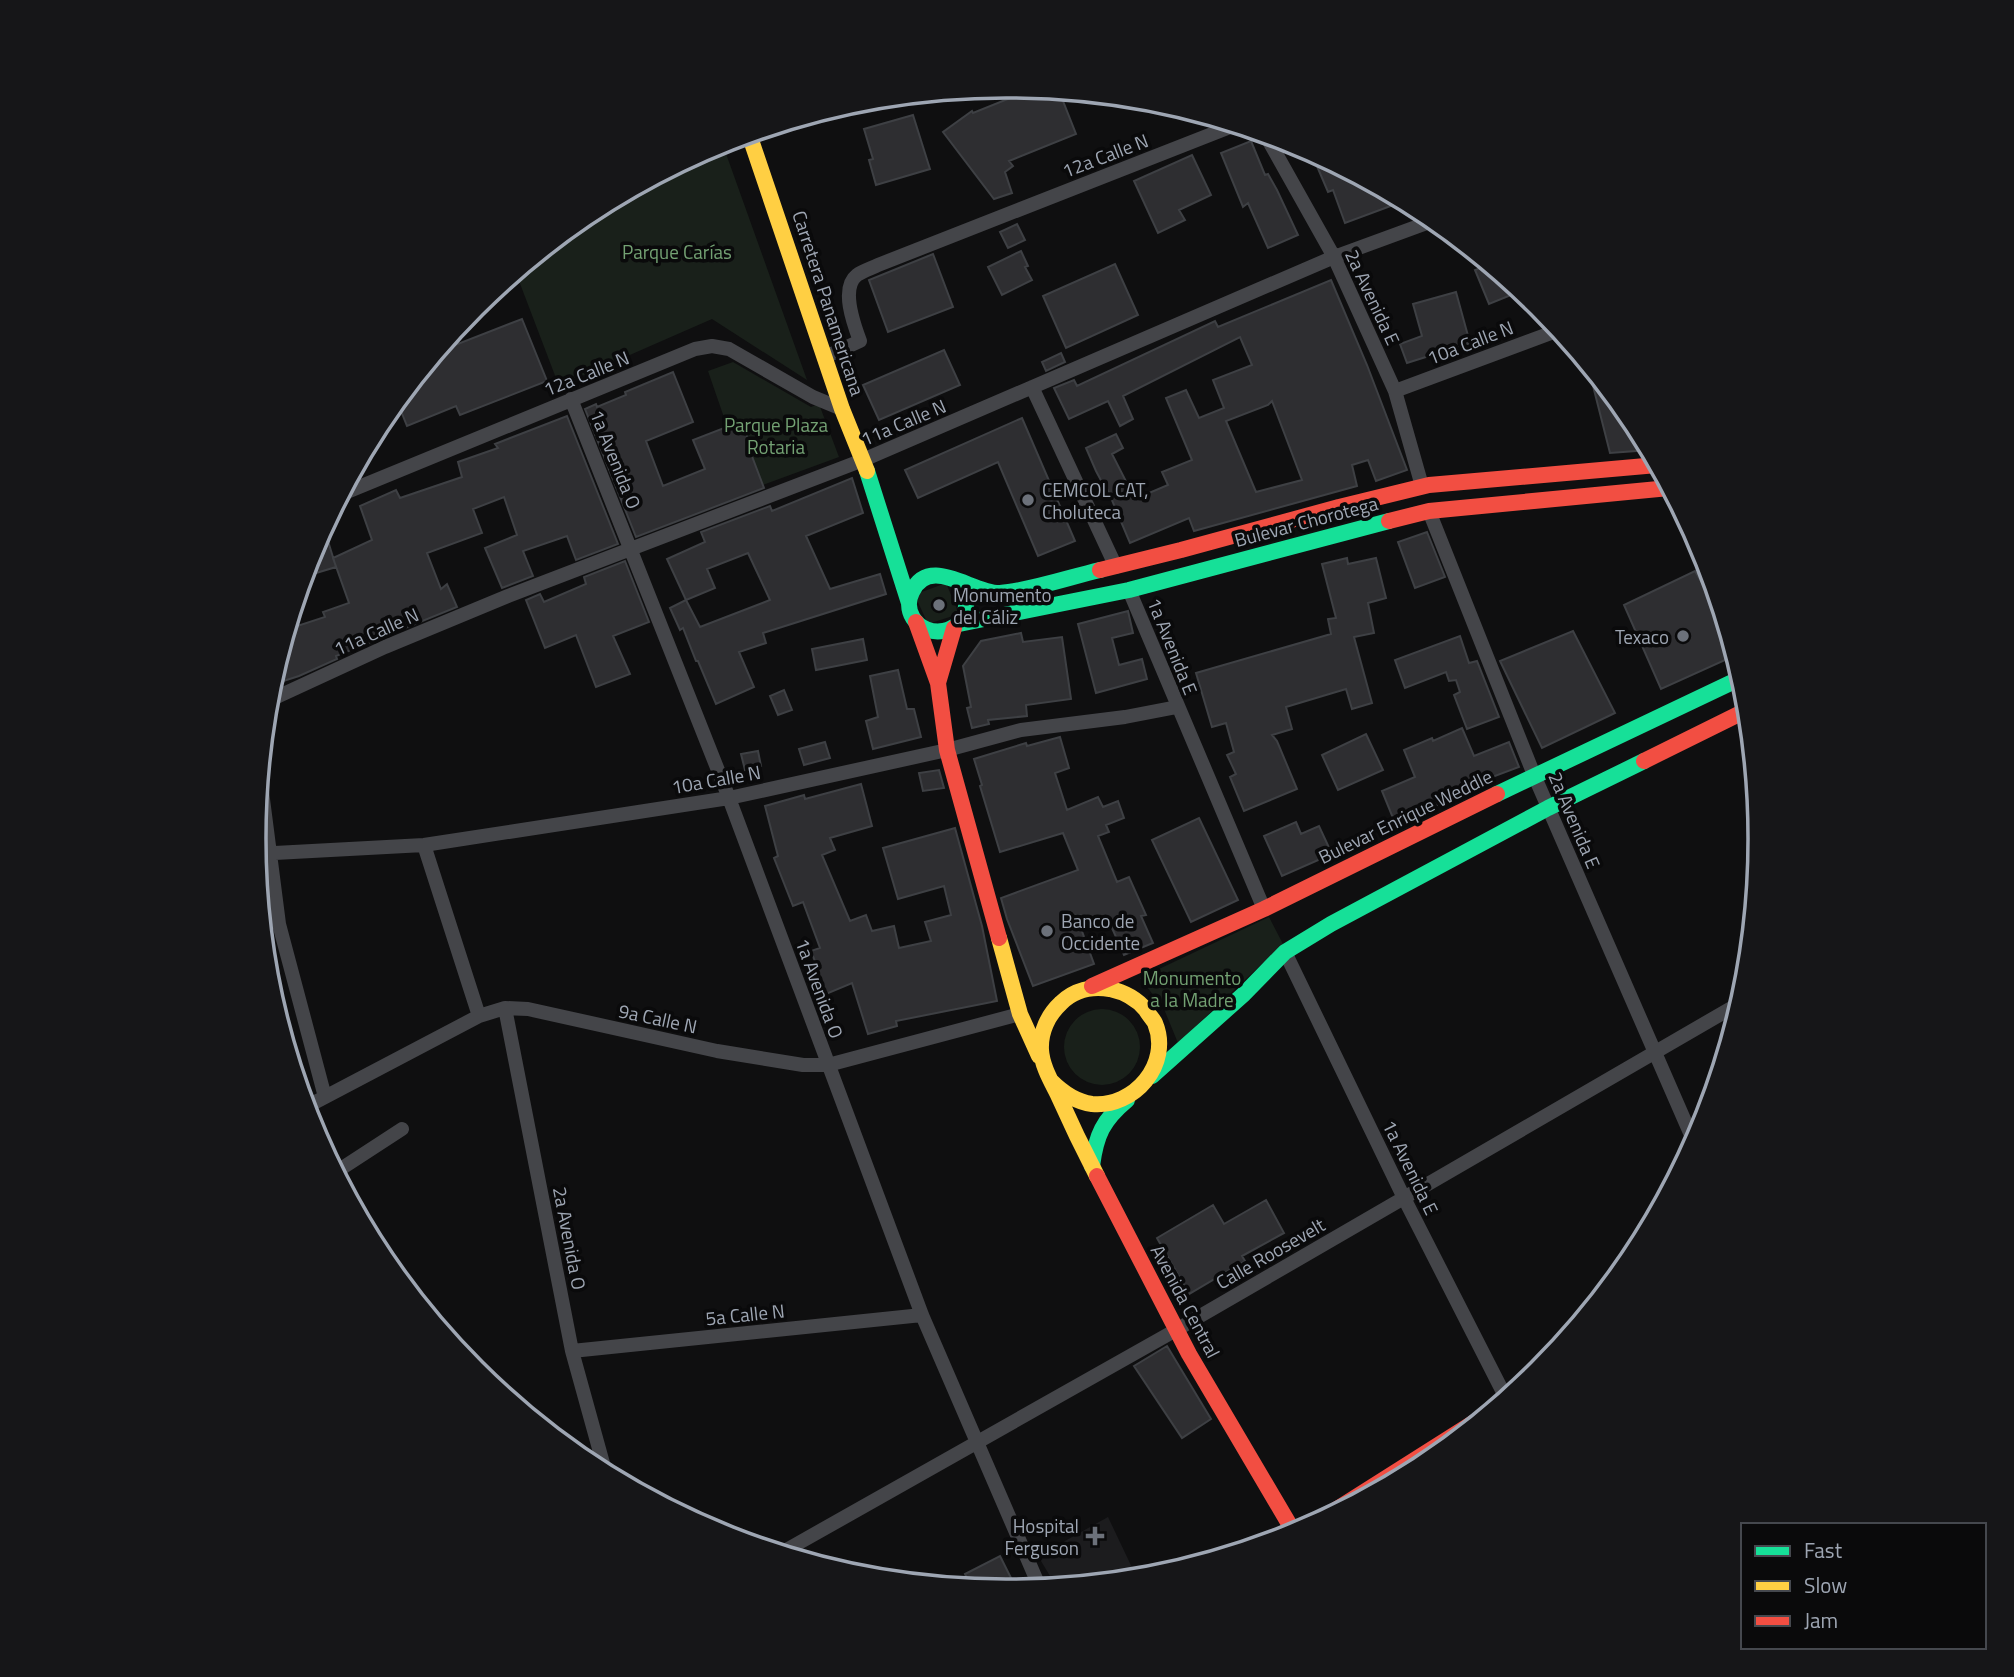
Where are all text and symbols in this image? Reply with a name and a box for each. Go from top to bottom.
street label: 12a Calle N [1058,125,1152,185]
street label: Carretera Panamericana [785,207,873,400]
park label: Parque Carías [622,237,732,266]
street label: 2a Avenida E [1338,244,1408,350]
street label: 10a Calle N [1423,312,1517,372]
street label: 12a Calle N [539,343,633,403]
street label: 11a Calle N [856,391,950,453]
street label: 1a Avenida O [583,405,649,513]
park label: Parque Plaza Rotaria [724,410,829,461]
place label: CEMCOL CAT, Choluteca [1042,475,1149,526]
street label: Bulevar Chorotega [1231,488,1381,554]
marker: CEMCOL CAT, Choluteca [1020,492,1036,508]
place label: Monumento del Cáliz [953,580,1052,631]
street label: 1a Avenida E [1140,593,1206,699]
marker: Monumento del Cáliz [931,597,947,613]
street label: 11a Calle N [329,599,423,663]
place label: Texaco [1615,622,1669,651]
marker: Texaco [1675,628,1691,644]
street label: 10a Calle N [669,757,763,801]
street label: Bulevar Enrique Weddle [1313,761,1497,871]
street label: 2a Avenida E [1542,767,1608,873]
place label: Banco de Occidente [1061,906,1140,957]
marker: Banco de Occidente [1039,923,1055,939]
street label: 1a Avenida O [788,934,852,1042]
park label: Monumento a la Madre [1143,963,1241,1014]
street label: 9a Calle N [616,996,700,1040]
street label: 1a Avenida E [1375,1115,1447,1219]
street label: 2a Avenida O [546,1184,594,1292]
street label: Calle Roosevelt [1210,1210,1330,1296]
street label: Avenida Central [1144,1239,1228,1363]
street label: 5a Calle N [704,1295,786,1333]
place label: Hospital Ferguson [1004,1511,1079,1562]
legend [1741,1523,1986,1649]
marker: Hospital Ferguson [1085,1526,1105,1546]
text: Fast [1804,1534,1843,1566]
text: Slow [1804,1569,1847,1601]
text: Jam [1804,1604,1838,1636]

